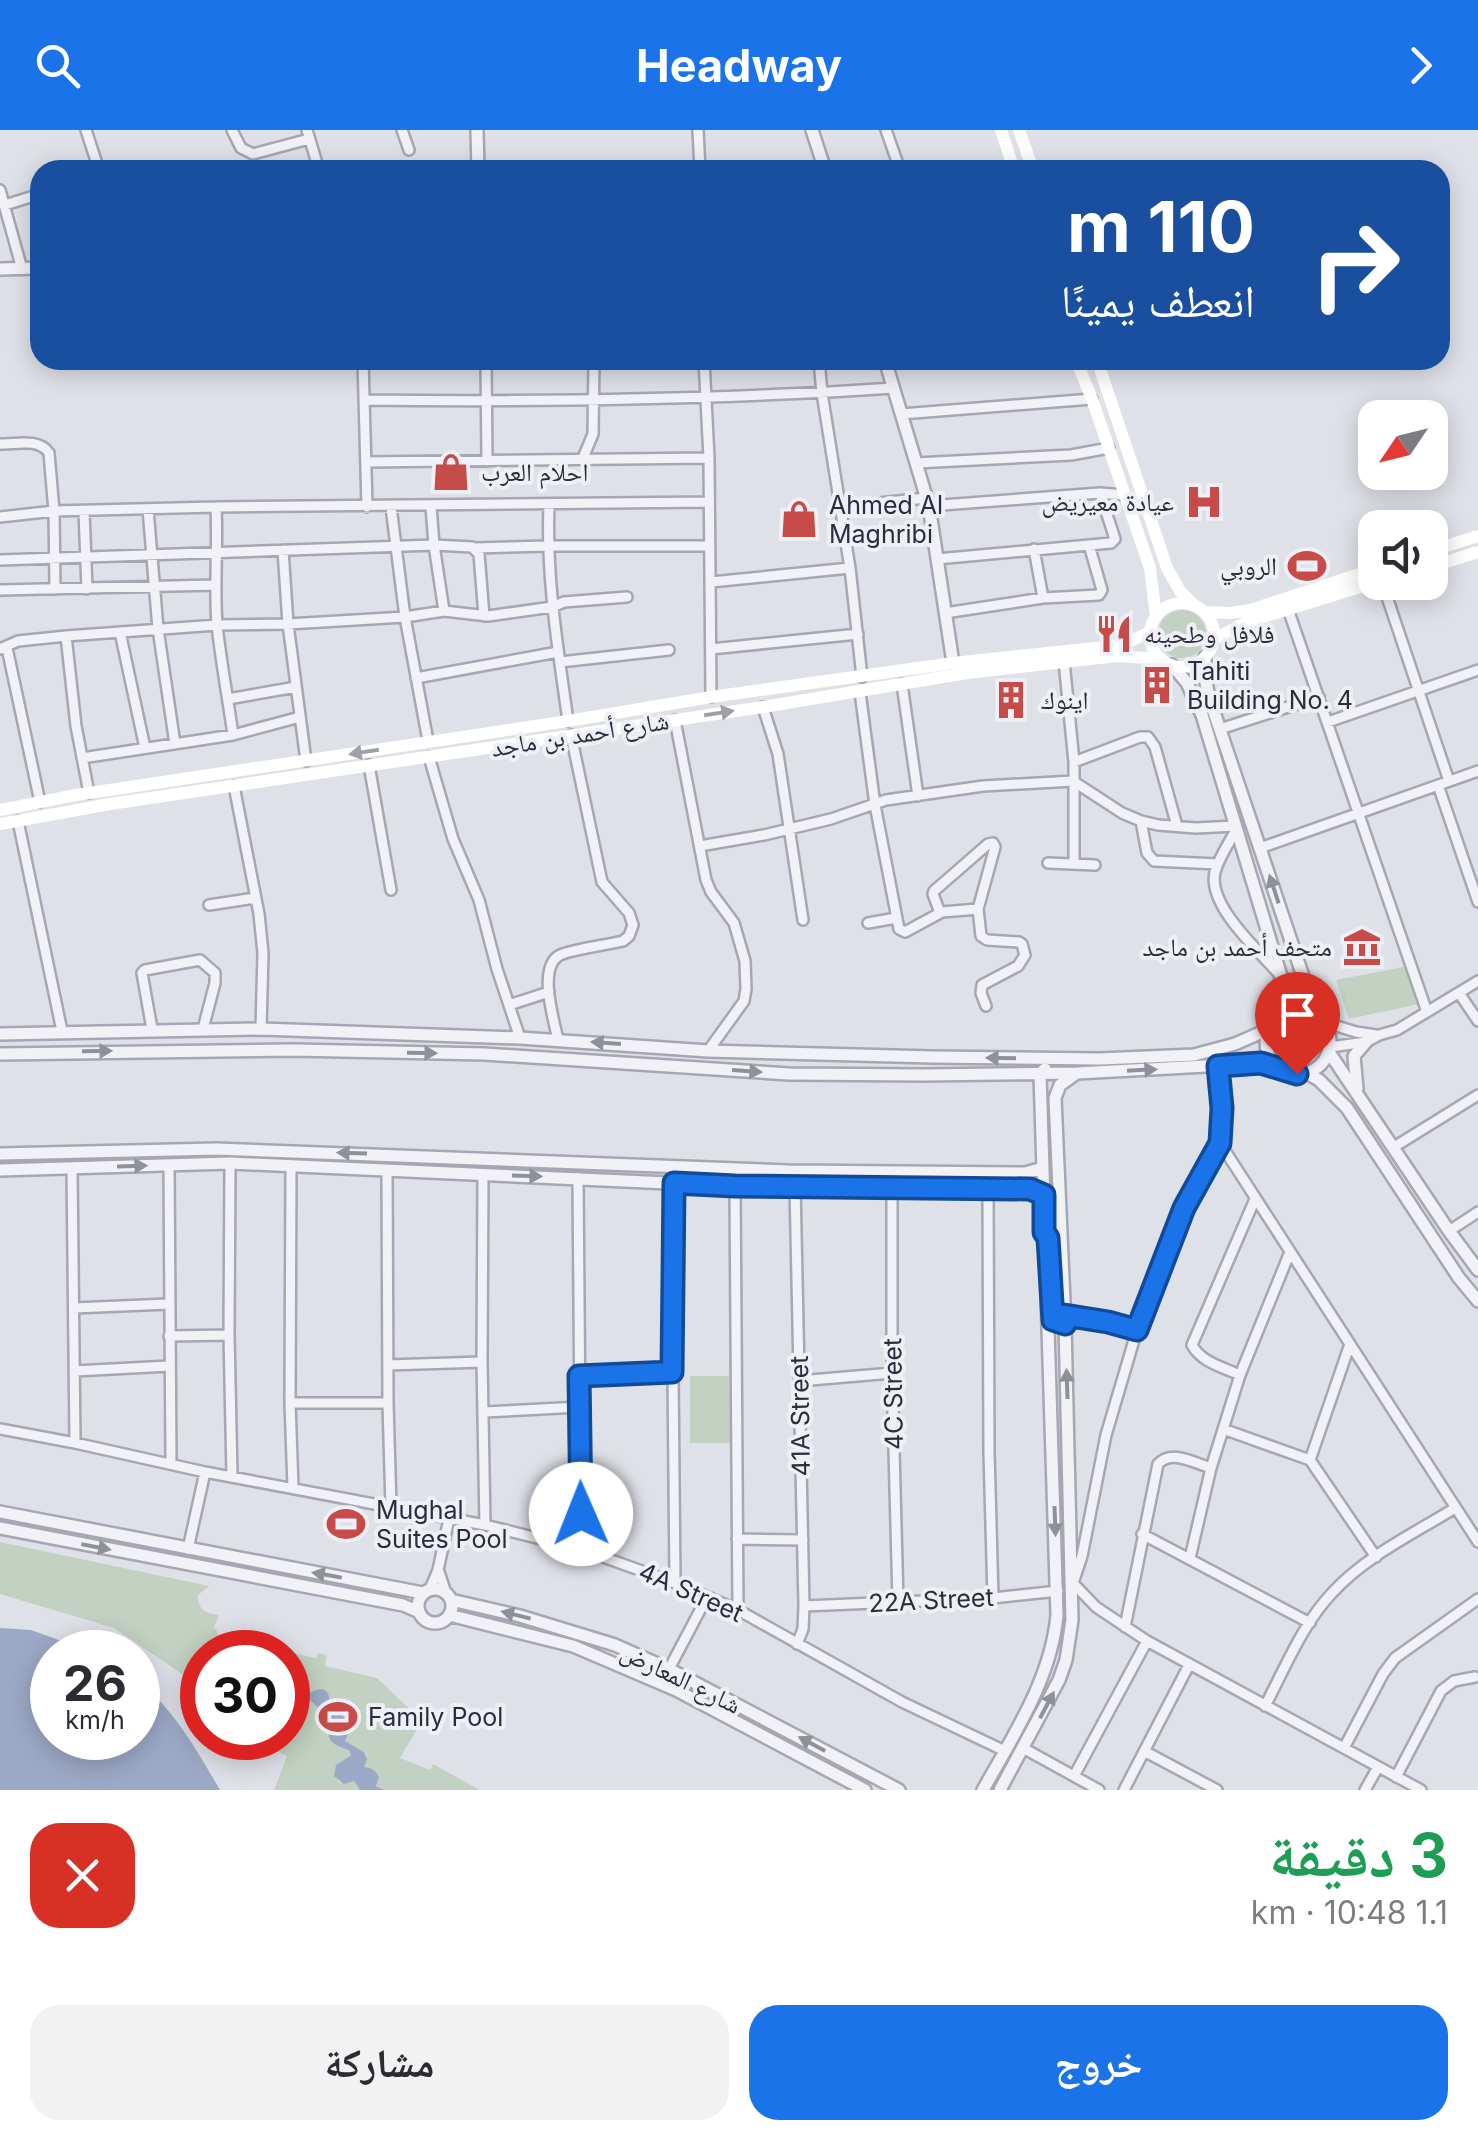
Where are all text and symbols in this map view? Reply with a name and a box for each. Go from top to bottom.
icon: search [30,38,85,93]
text: Headway [636,38,842,93]
icon: forward [1393,38,1448,93]
text: 110 m [1067,184,1255,269]
icon: right [1290,200,1420,330]
text: انعطف يمينًا [1061,273,1255,328]
north arrow [1358,400,1448,490]
map controls [1358,400,1448,600]
shop icon: احلام العرب [430,451,472,493]
place label: احلام العرب [481,457,588,489]
hospital icon: عيادة معيريض [1183,481,1225,523]
place label: عيادة معيريض [1042,487,1174,518]
place label: Ahmed Al Maghribi [829,490,943,549]
shop icon: Ahmed Al Maghribi [778,498,820,540]
button: sound [1358,510,1448,600]
sports icon: الروبي [1286,545,1328,587]
place label: الروبي [1220,551,1277,586]
restaurant icon: فلافل وطحينه [1093,613,1135,655]
place label: فلافل وطحينه [1144,619,1275,650]
place label: Tahiti Building No. 4 [1187,656,1353,715]
building icon: Tahiti Building No. 4 [1136,664,1178,706]
building icon: اينوك [990,679,1032,721]
place label: اينوك [1041,685,1088,715]
street label: شارع أحمد بن ماجد [489,705,671,764]
one-way arrow [704,705,735,720]
one-way arrow [348,744,379,760]
one-way arrow [1265,874,1280,904]
museum icon: متحف أحمد بن ماجد [1341,926,1383,968]
place label: متحف أحمد بن ماجد [1142,932,1332,963]
pin [1255,972,1340,1075]
icon: arrive [1270,987,1325,1042]
one-way arrow [590,1035,622,1051]
one-way arrow [82,1043,114,1059]
one-way arrow [407,1045,439,1061]
one-way arrow [985,1050,1017,1066]
one-way arrow [1126,1062,1158,1078]
one-way arrow [731,1063,763,1079]
one-way arrow [335,1145,367,1161]
one-way arrow [117,1158,149,1174]
one-way arrow [512,1169,544,1185]
street label: 4C Street [877,1338,909,1450]
street label: 41A Street [784,1355,816,1477]
one-way arrow [1058,1368,1074,1400]
position arrow [529,1462,633,1566]
place label: Mughal Suites Pool [376,1495,507,1554]
sports icon: Mughal Suites Pool [325,1503,367,1545]
one-way arrow [1047,1506,1063,1538]
one-way arrow [81,1539,112,1555]
street label: 4A Street [634,1556,748,1628]
one-way arrow [311,1567,342,1582]
street label: 22A Street [868,1582,994,1618]
one-way arrow [500,1607,531,1622]
speed limit sign: 30 [180,1630,310,1760]
street label: شارع المعارض [616,1636,746,1721]
text: 26 [63,1653,127,1713]
one-way arrow [1038,1690,1055,1719]
sports icon: Family Pool [317,1696,359,1738]
place label: Family Pool [368,1702,503,1732]
text: km/h [65,1705,125,1735]
one-way arrow [798,1736,827,1753]
text: 3 دقيقة [1269,1819,1448,1891]
button: close [30,1823,135,1928]
text: 1.1 km · 10:48 [1251,1893,1448,1932]
button: مشاركة [30,2005,729,2120]
button: خروج [749,2005,1448,2120]

